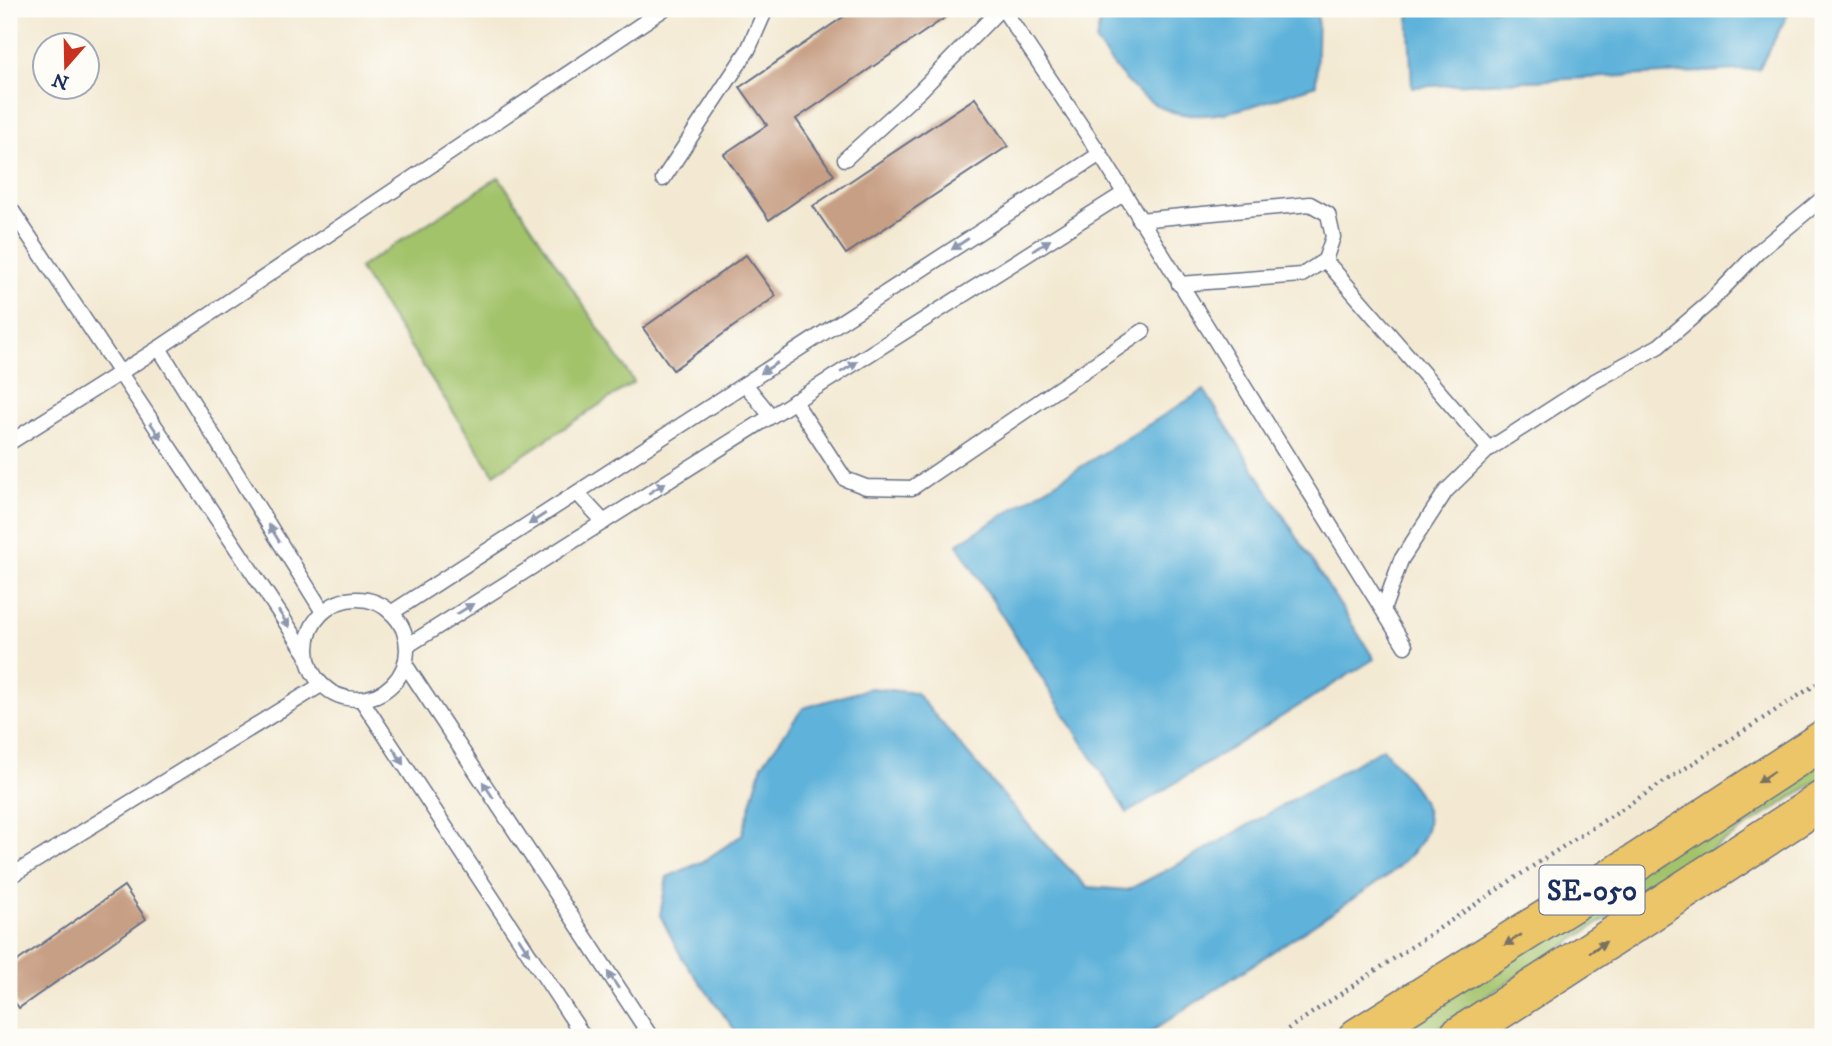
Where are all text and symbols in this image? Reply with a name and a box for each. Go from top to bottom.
north arrow [32,32,102,102]
text: N [49,67,72,94]
one-way arrow [950,238,970,251]
one-way arrow [1032,239,1052,252]
one-way arrow [840,360,859,373]
one-way arrow [760,362,779,375]
one-way arrow [149,422,163,440]
one-way arrow [647,482,667,495]
one-way arrow [528,512,547,525]
one-way arrow [267,523,280,543]
one-way arrow [455,603,474,616]
one-way arrow [277,610,291,628]
one-way arrow [392,746,405,766]
one-way arrow [1757,770,1775,784]
one-way arrow [482,780,495,800]
road number: SE-050 [1540,866,1644,914]
one-way arrow [1503,933,1523,946]
one-way arrow [517,937,531,955]
one-way arrow [1589,941,1608,954]
one-way arrow [607,970,620,990]

